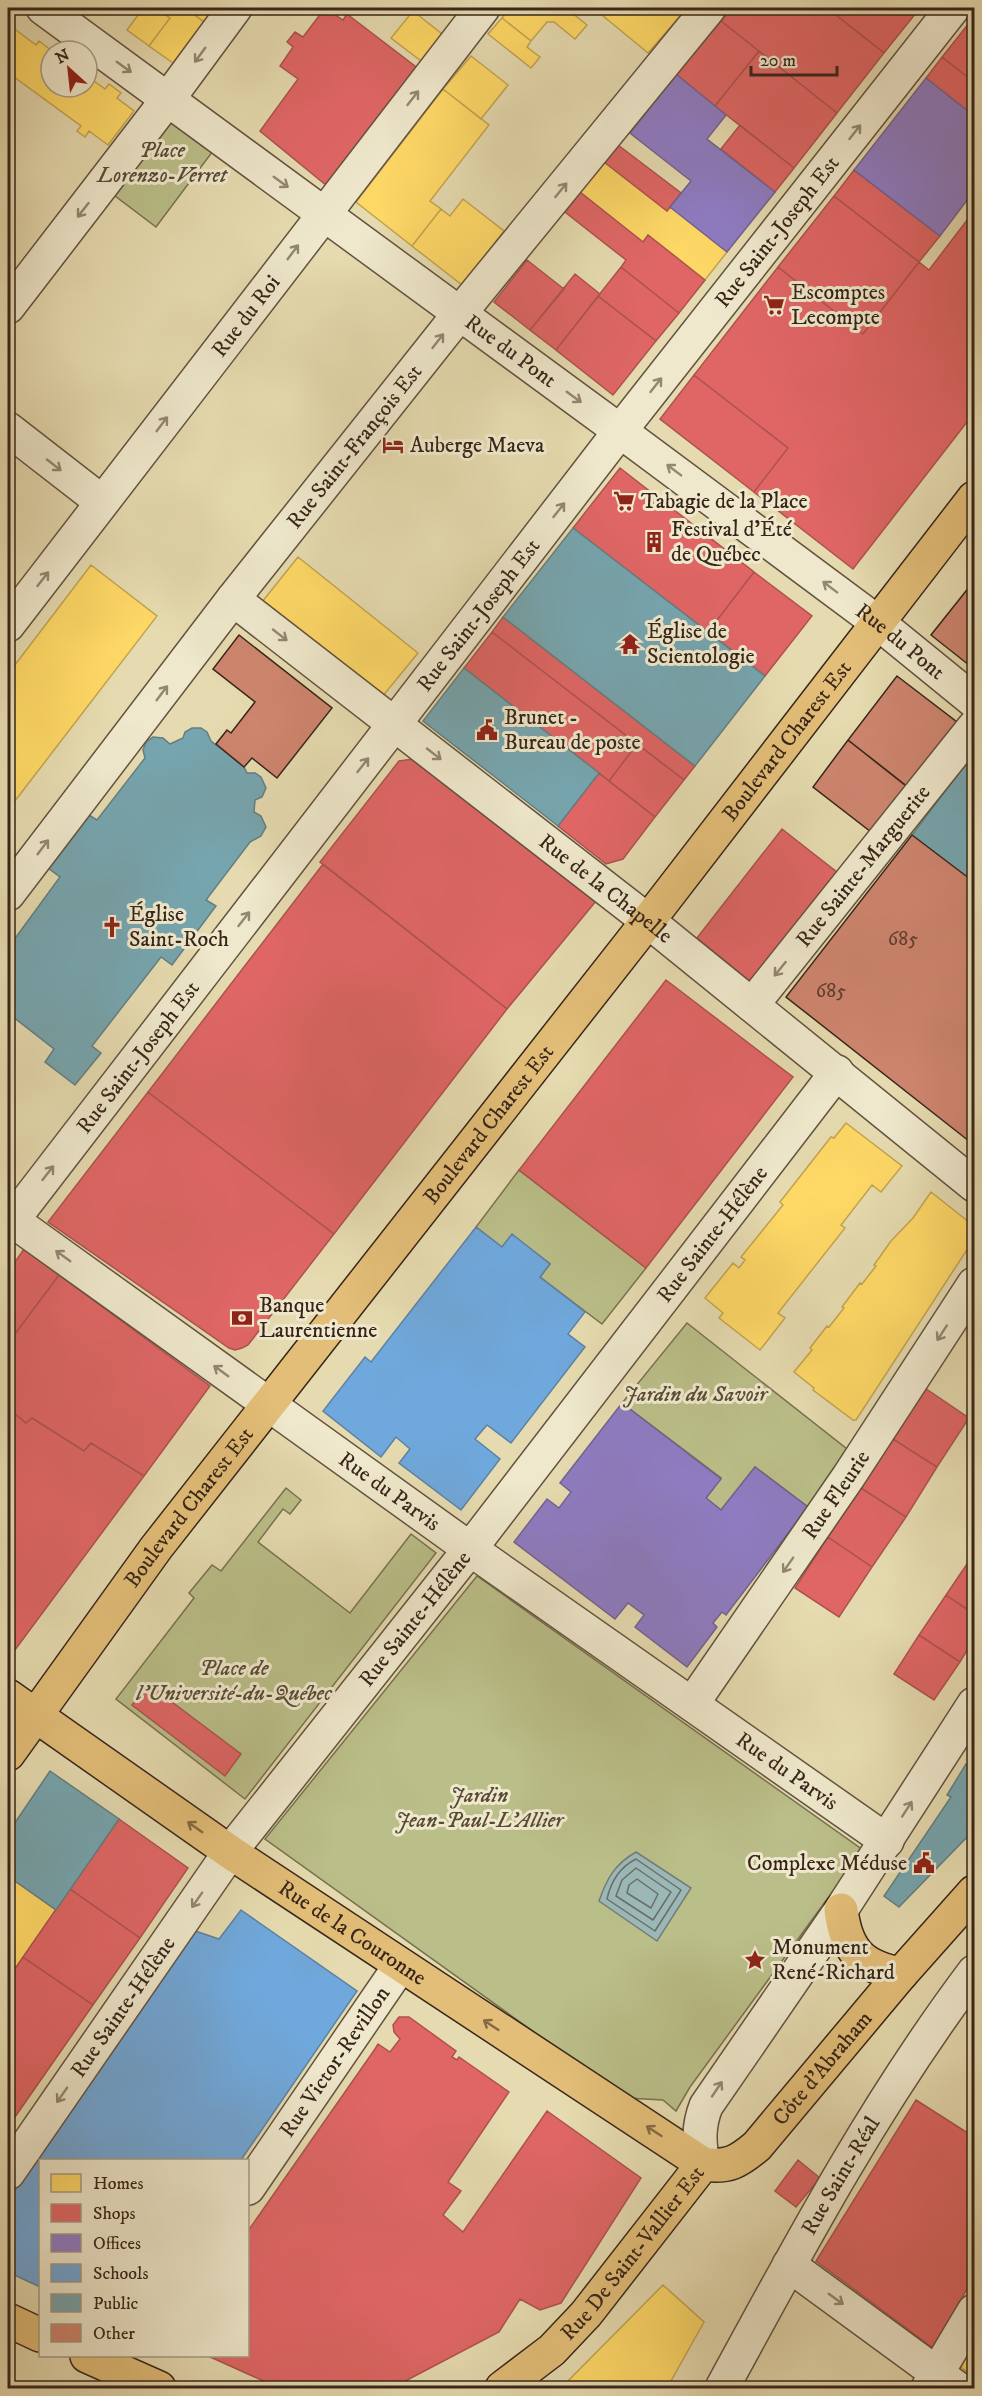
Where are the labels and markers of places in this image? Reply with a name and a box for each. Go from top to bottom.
place label: Escomptes Lecompte [791,279,885,331]
supermarket icon: Escomptes Lecompte [762,293,786,317]
place label: Auberge Maeva [410,432,545,459]
hotel icon: Auberge Maeva [381,433,405,457]
place label: Tabagie de la Place [641,488,808,515]
supermarket icon: Tabagie de la Place [612,489,636,513]
place label: Festival d'Été de Québec [671,516,792,568]
building icon: Festival d'Été de Québec [642,530,666,554]
place label: Église de Scientologie [647,618,755,670]
temple icon: Église de Scientologie [618,632,642,656]
place label: Brunet - Bureau de poste [504,704,641,756]
public building icon: Brunet - Bureau de poste [475,718,499,742]
place label: Église Saint-Roch [129,901,230,953]
church icon: Église Saint-Roch [100,915,124,939]
place label: Banque Laurentienne [259,1292,377,1344]
bank icon: Banque Laurentienne [230,1306,254,1330]
place label: Complexe Méduse [747,1850,907,1877]
public building icon: Complexe Méduse [912,1851,936,1875]
place label: Monument René-Richard [772,1934,895,1986]
place icon: Monument René-Richard [743,1948,767,1972]

